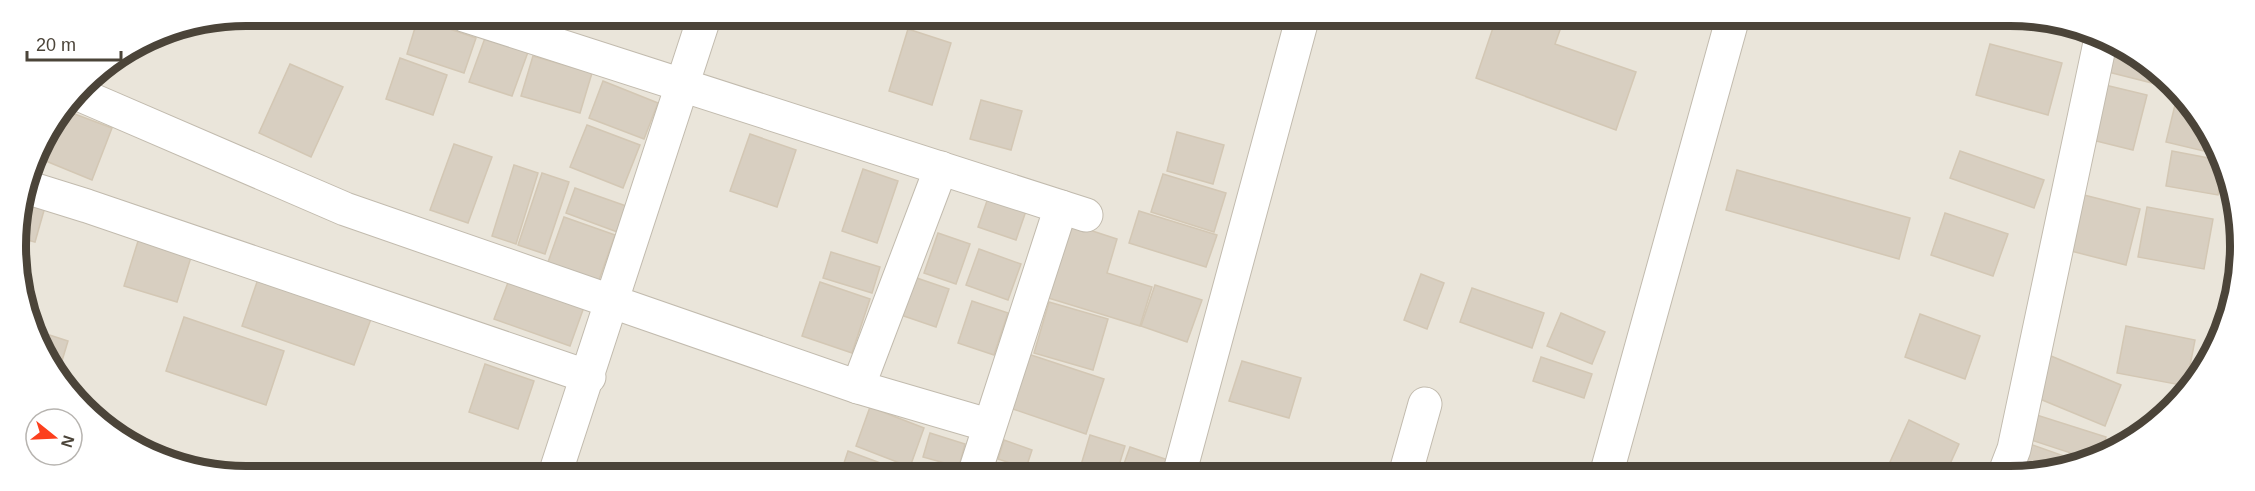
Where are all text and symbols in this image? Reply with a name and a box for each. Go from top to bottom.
scale bar [27,24,122,62]
text: 20 m [36,35,76,55]
north arrow [24,407,84,467]
text: N [58,433,78,450]

